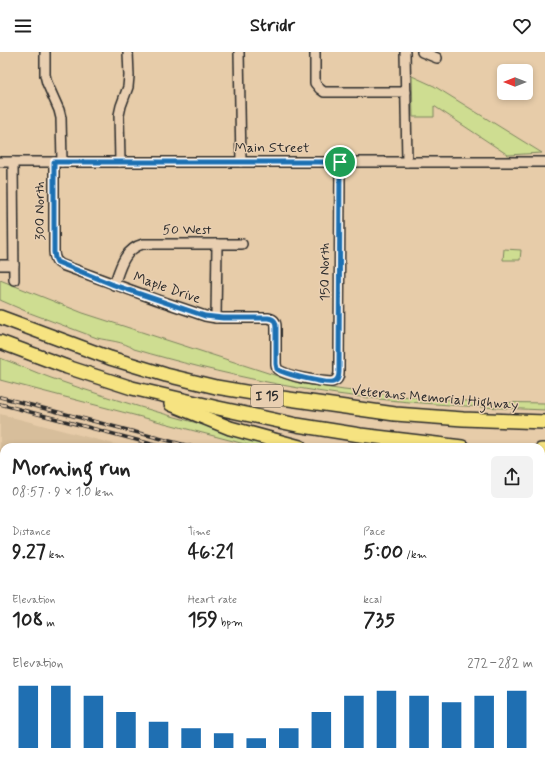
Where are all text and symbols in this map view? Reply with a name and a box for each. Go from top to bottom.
text: Stridr [250,14,295,38]
icon: menu [12,15,34,37]
icon: heart [511,15,533,37]
north arrow [497,64,533,100]
map controls [497,64,533,100]
street label: Main Street [234,139,310,157]
pin [323,145,357,179]
icon: arrive [329,151,351,173]
street label: 300 North [31,181,49,241]
street label: 50 West [163,221,212,239]
street label: 150 North [316,243,334,301]
street label: Maple Drive [131,268,203,308]
street label: Veterans Memorial Highway [351,382,519,416]
road number: I 15 [251,385,283,407]
text: Morning run [12,455,131,483]
button: share [491,456,533,498]
text: 08:57 · 9 × 1.0 km [12,484,114,501]
text: Distance [12,525,51,539]
text: Time [188,525,211,539]
text: Pace [363,525,385,539]
text: 9.27 [12,539,46,566]
text: 46:21 [188,539,234,566]
text: 5:00 [363,539,403,566]
text: km [46,548,65,562]
text: /km [403,548,427,562]
text: Elevation [12,593,55,607]
text: Heart rate [188,593,237,607]
text: kcal [363,593,382,607]
text: 108 [12,607,43,634]
text: 159 [188,607,218,634]
text: 735 [363,607,395,634]
text: m [43,616,55,630]
text: bpm [218,616,243,630]
text: Elevation [12,655,63,672]
text: 272–282 m [467,655,533,672]

